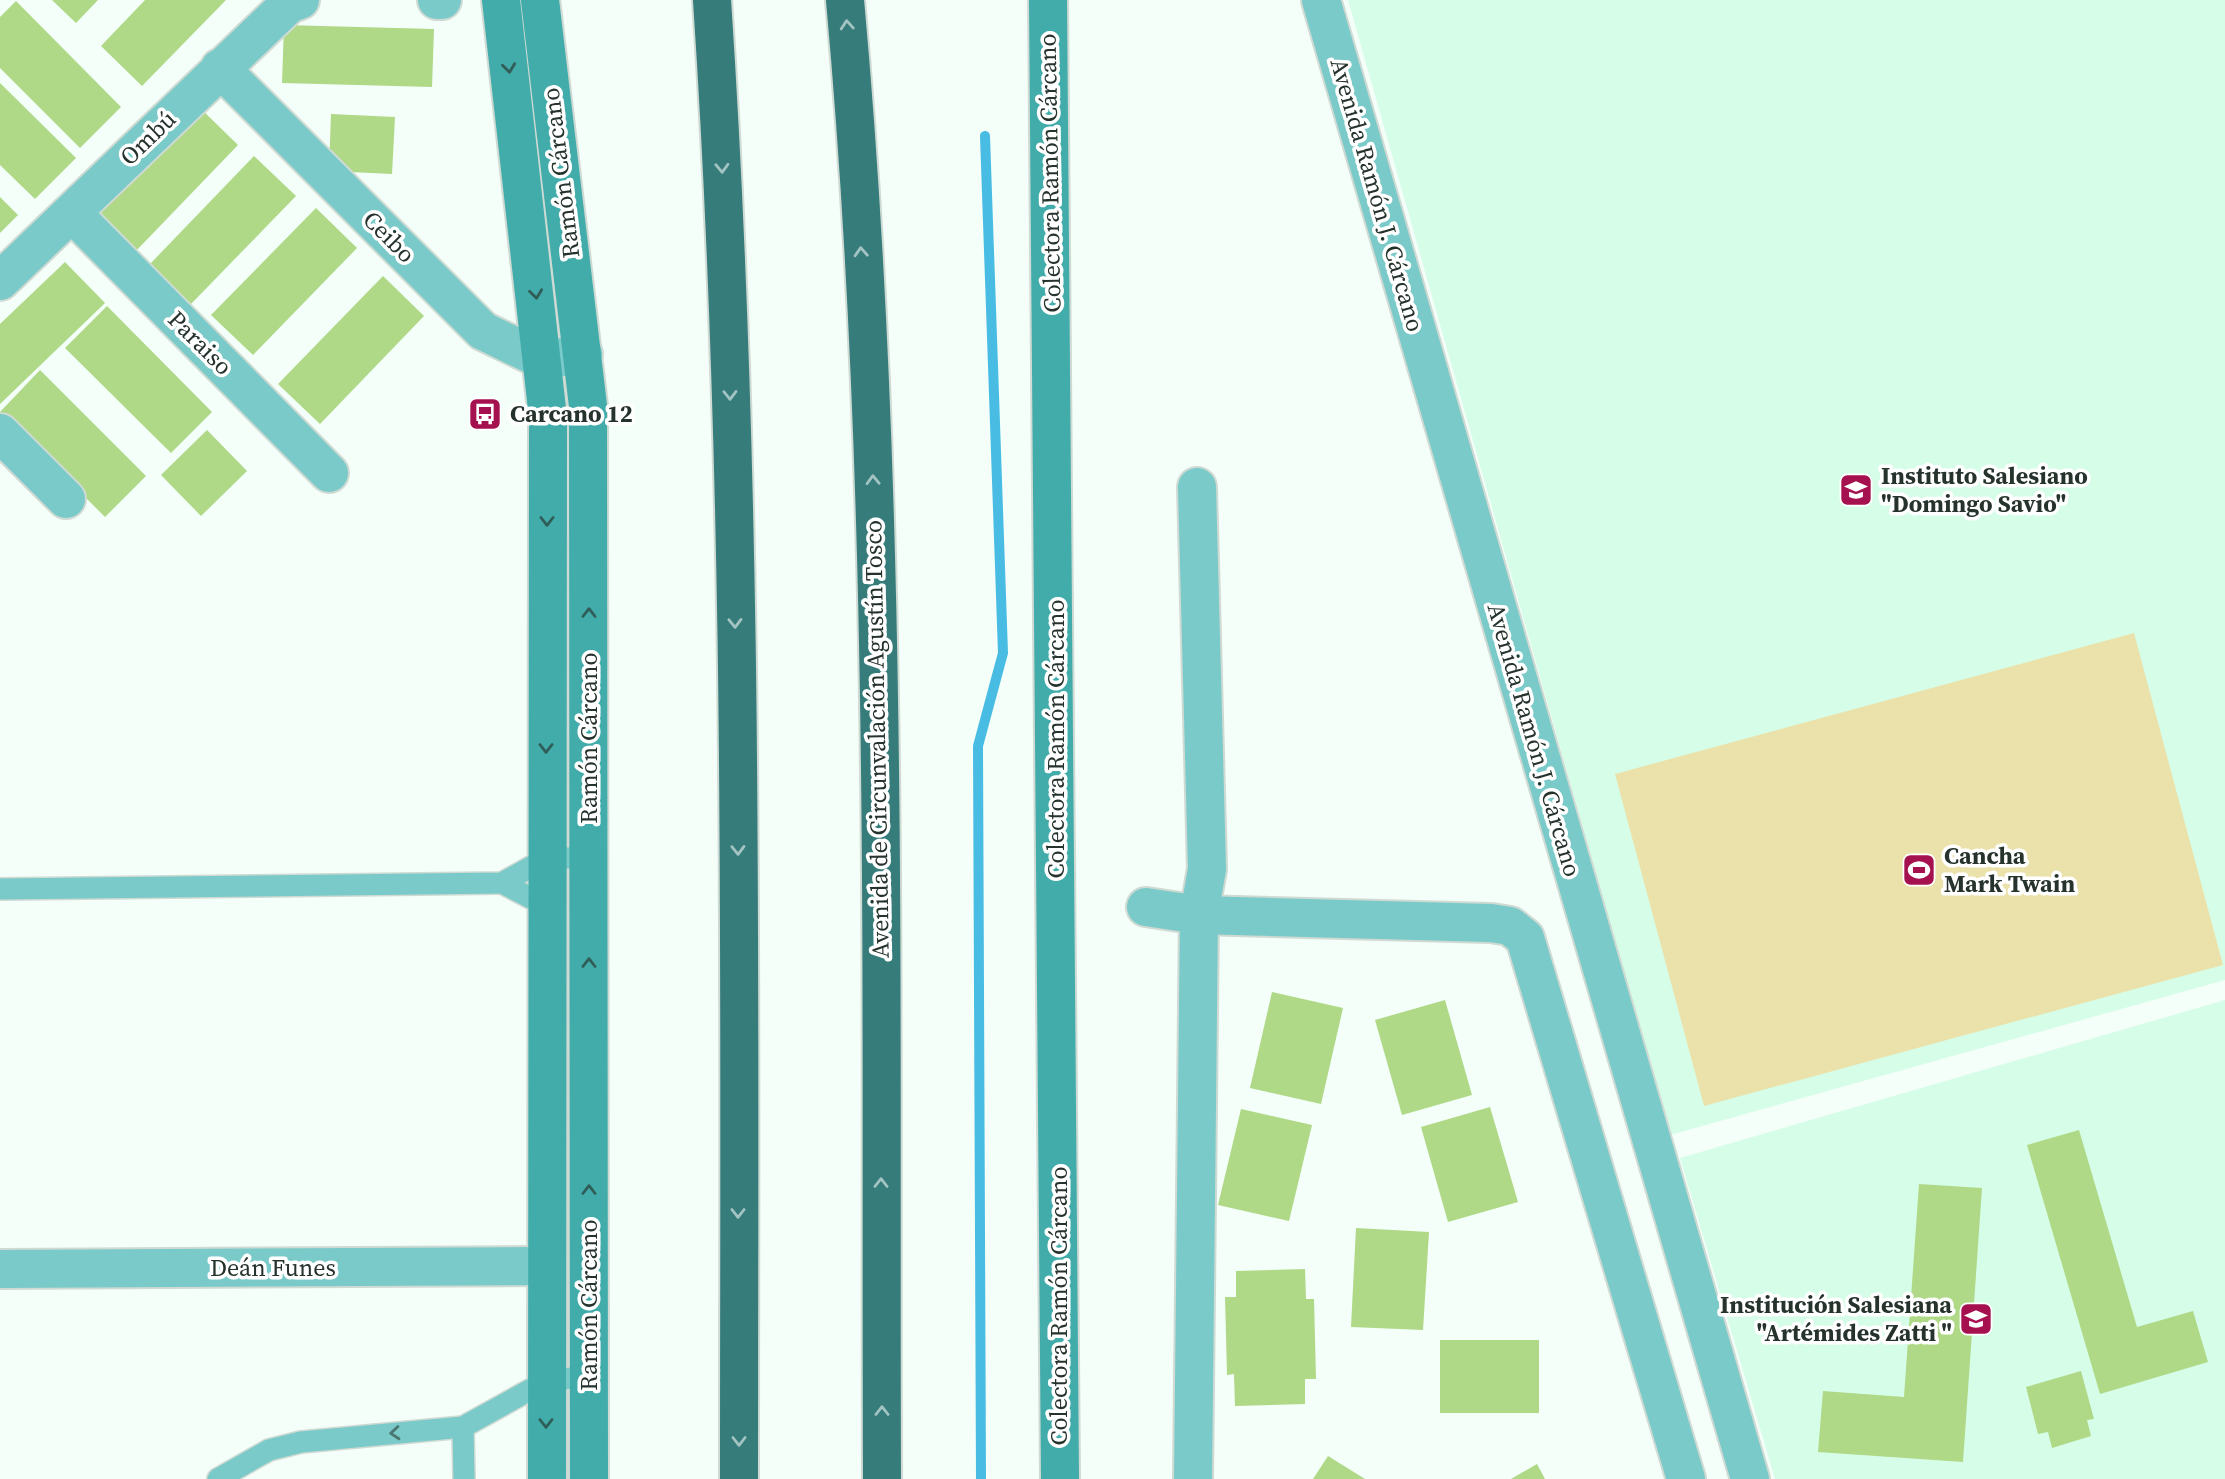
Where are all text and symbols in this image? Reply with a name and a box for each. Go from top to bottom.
one-way arrow [840,20,855,31]
street label: Colectora Ramón Cárcano [1031,33,1068,313]
street label: Avenida Ramón J. Cárcano [1323,54,1432,335]
one-way arrow [501,62,516,74]
street label: Ramón Cárcano [534,86,587,260]
street label: Ombú [112,103,183,173]
one-way arrow [714,163,729,174]
street label: Ceibo [356,203,423,270]
one-way arrow [854,247,869,258]
one-way arrow [528,288,543,300]
street label: Paraiso [161,303,240,382]
one-way arrow [722,391,738,401]
bus stop icon: Carcano 12 [466,395,504,433]
place label: Carcano 12 [510,397,633,430]
place label: Instituto Salesiano "Domingo Savio" [1881,459,2088,520]
school or university icon: Instituto Salesiano "Domingo Savio" [1837,471,1875,509]
one-way arrow [865,474,880,485]
one-way arrow [539,516,555,526]
street label: Avenida de Circunvalación Agustín Tosco [856,520,897,958]
street label: Colectora Ramón Cárcano [1039,599,1072,879]
street label: Avenida Ramón J. Cárcano [1480,599,1589,880]
one-way arrow [581,607,597,618]
one-way arrow [727,618,743,629]
street label: Ramón Cárcano [572,652,605,824]
one-way arrow [538,743,554,754]
place label: Cancha Mark Twain [1944,839,2075,900]
one-way arrow [730,846,746,856]
sports icon: Cancha Mark Twain [1900,851,1938,889]
one-way arrow [581,957,597,968]
street label: Colectora Ramón Cárcano [1042,1166,1075,1446]
one-way arrow [873,1178,889,1188]
one-way arrow [581,1185,597,1195]
one-way arrow [731,1208,746,1219]
street label: Ramón Cárcano [572,1219,605,1391]
street label: Deán Funes [210,1251,336,1284]
place label: Institución Salesiana "Artémides Zatti " [1720,1288,1952,1349]
school or university icon: Institución Salesiana "Artémides Zatti " [1957,1300,1995,1338]
one-way arrow [874,1405,890,1416]
one-way arrow [538,1418,554,1429]
one-way arrow [389,1425,400,1440]
one-way arrow [731,1436,747,1446]

